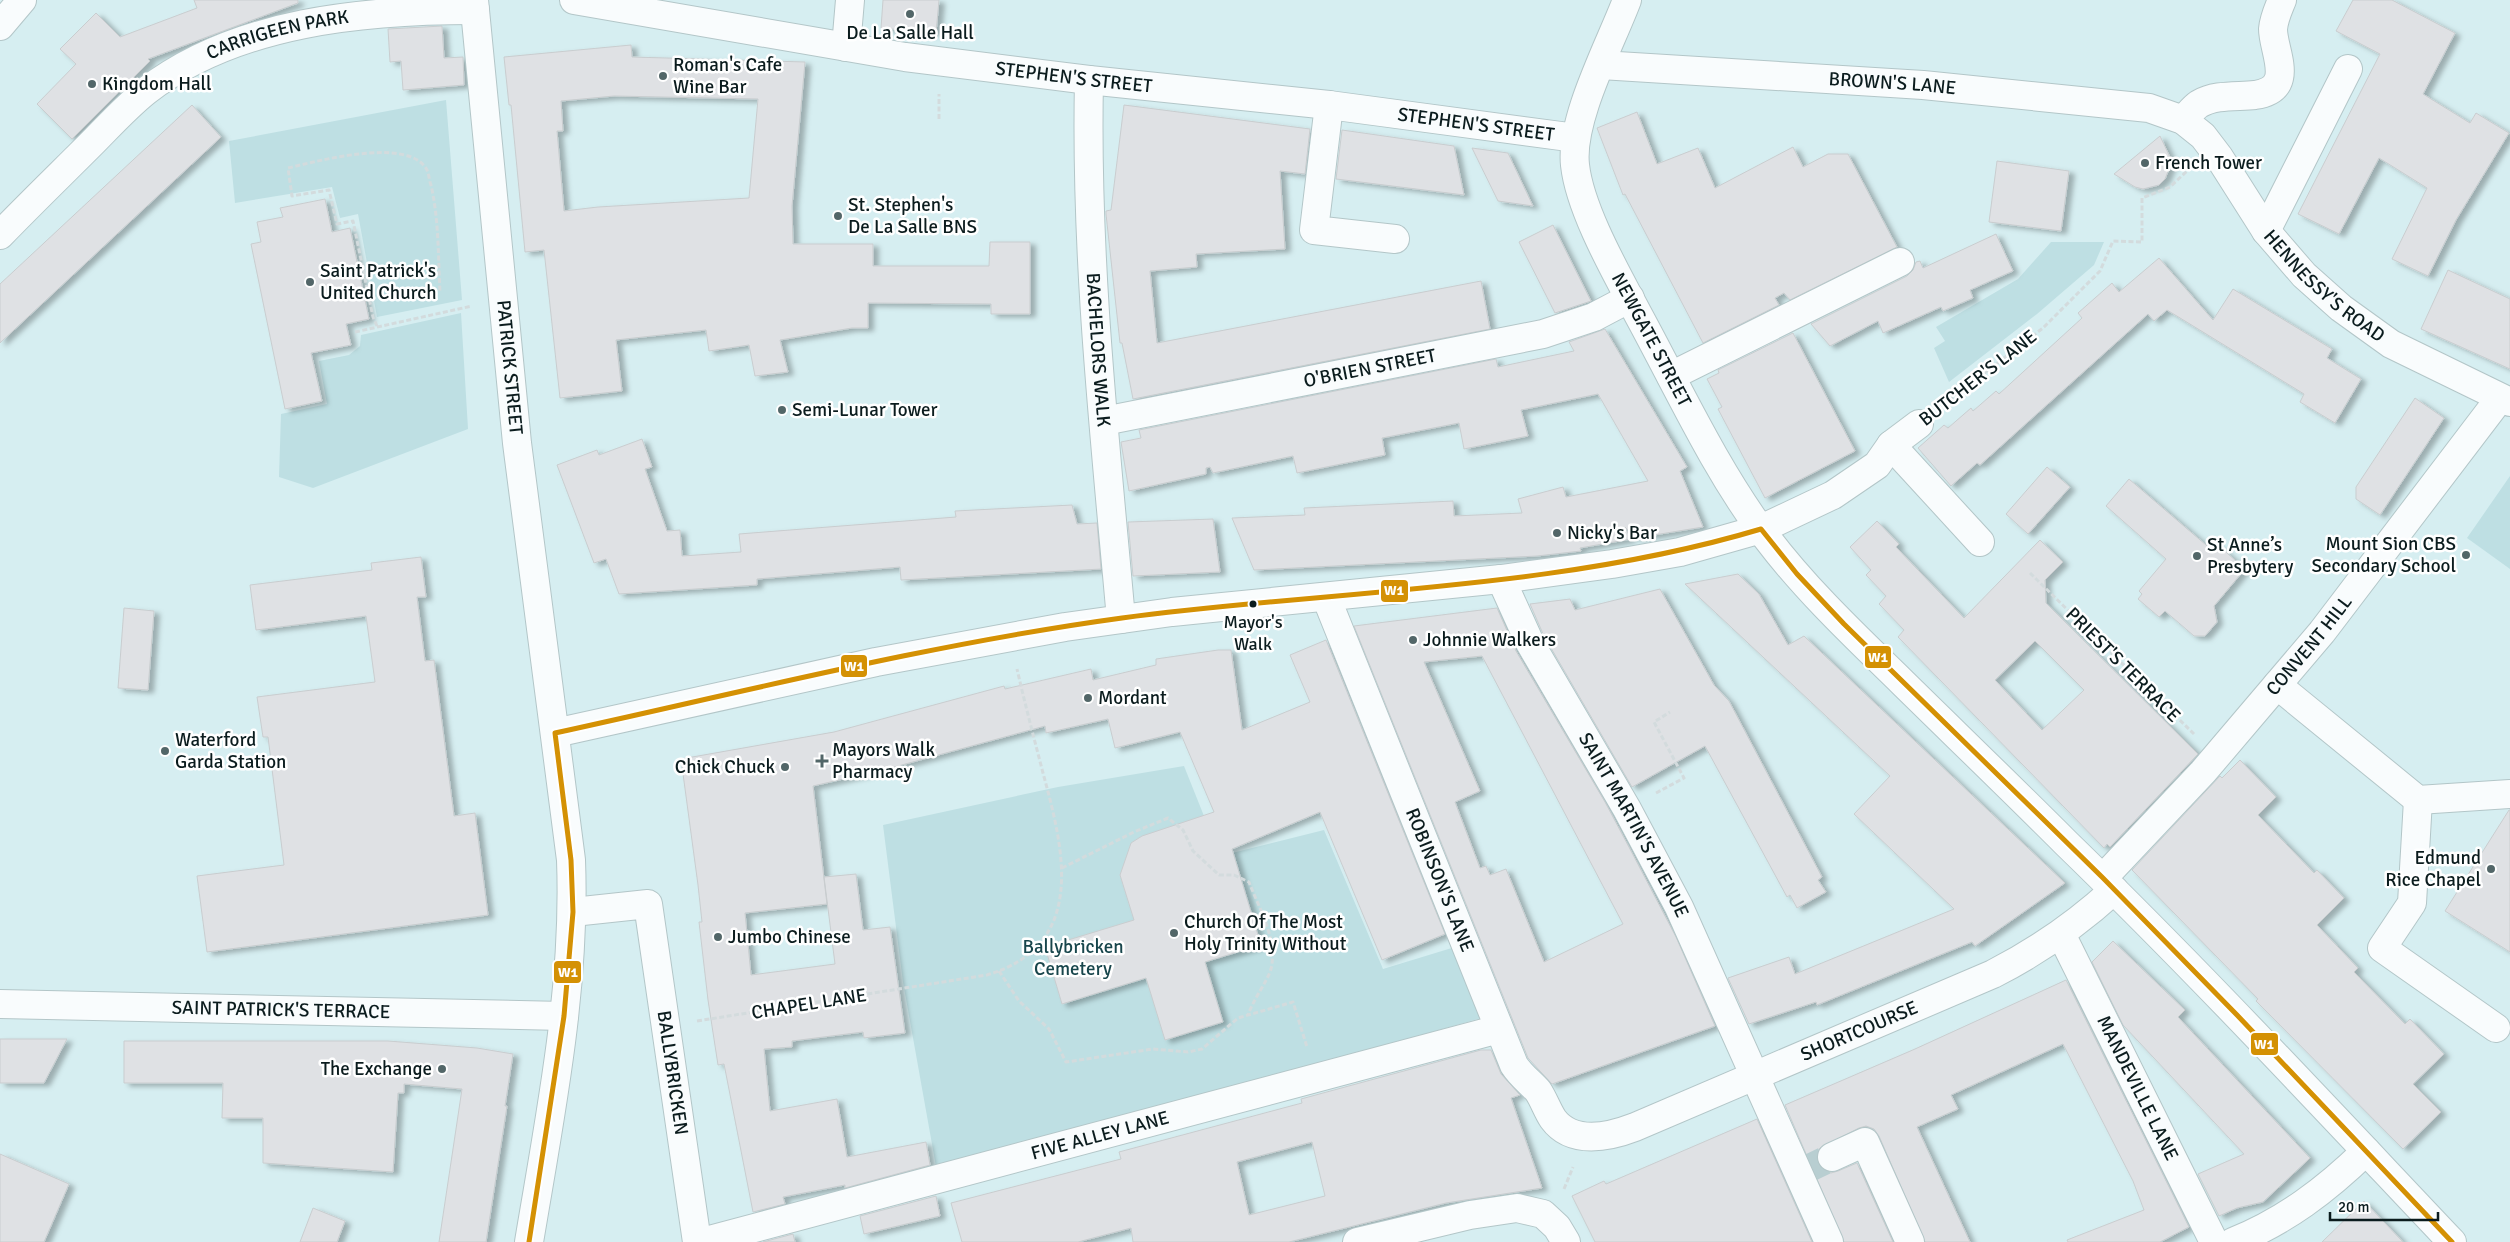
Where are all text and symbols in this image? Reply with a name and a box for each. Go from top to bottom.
street label: CARRIGEEN PARK [203,5,351,65]
marker: De La Salle Hall [904,8,916,20]
place label: De La Salle Hall [846,21,974,45]
place label: Roman's Cafe Wine Bar [673,53,782,99]
street label: STEPHEN'S STREET [994,56,1154,99]
street label: BROWN'S LANE [1828,67,1957,100]
marker: Roman's Cafe Wine Bar [657,70,669,82]
place label: Kingdom Hall [102,72,212,96]
marker: Kingdom Hall [86,78,98,90]
street label: STEPHEN'S STREET [1396,102,1557,147]
place label: French Tower [2155,151,2262,175]
marker: French Tower [2139,157,2151,169]
place label: St. Stephen's De La Salle BNS [848,193,977,239]
marker: St. Stephen's De La Salle BNS [832,210,844,222]
street label: HENNESSY'S ROAD [2258,225,2390,348]
place label: Saint Patrick's United Church [320,259,437,305]
street label: NEWGATE STREET [1606,269,1697,412]
street label: BACHELORS WALK [1081,272,1116,428]
marker: Saint Patrick's United Church [304,276,316,288]
street label: PATRICK STREET [491,299,528,436]
street label: BUTCHER'S LANE [1914,324,2042,432]
street label: O'BRIEN STREET [1302,343,1439,393]
place label: Semi-Lunar Tower [792,398,937,422]
marker: Semi-Lunar Tower [776,404,788,416]
place label: Nicky's Bar [1567,521,1657,545]
marker: Nicky's Bar [1551,527,1563,539]
place label: Mount Sion CBS Secondary School [2311,532,2456,578]
place label: St Anne’s Presbytery [2207,533,2294,579]
marker: Mount Sion CBS Secondary School [2460,549,2472,561]
marker: St Anne’s Presbytery [2191,550,2203,562]
line badge: W1 [1380,579,1409,603]
text: W1 [1384,582,1405,599]
street label: CONVENT HILL [2261,590,2358,701]
marker: Mayor's Walk [1248,599,1258,609]
street label: PRIEST'S TERRACE [2060,602,2186,728]
place label: Mayor's Walk [1223,611,1283,655]
place label: Johnnie Walkers [1423,628,1556,652]
marker: Johnnie Walkers [1407,634,1419,646]
line badge: W1 [1864,645,1892,669]
text: W1 [1868,649,1889,666]
line badge: W1 [840,654,868,678]
text: W1 [844,658,865,675]
place label: Mordant [1098,686,1167,710]
marker: Mordant [1082,692,1094,704]
place label: Waterford Garda Station [175,728,286,774]
street label: SAINT MARTIN'S AVENUE [1573,728,1694,921]
place label: Mayors Walk Pharmacy [832,738,935,784]
marker: Waterford Garda Station [159,745,171,757]
place label: Chick Chuck [675,755,775,779]
marker: Mayors Walk Pharmacy [816,755,828,767]
marker: Chick Chuck [779,761,791,773]
street label: ROBINSON'S LANE [1400,804,1479,956]
place label: Edmund Rice Chapel [2385,846,2481,892]
marker: Edmund Rice Chapel [2485,863,2497,875]
place label: Church Of The Most Holy Trinity Without [1184,910,1347,956]
place label: Jumbo Chinese [728,925,851,949]
marker: Church Of The Most Holy Trinity Without [1168,927,1180,939]
marker: Jumbo Chinese [712,931,724,943]
park label: Ballybricken Cemetery [1022,935,1124,981]
line badge: W1 [553,960,582,984]
text: W1 [558,964,579,981]
street label: CHAPEL LANE [750,983,868,1025]
street label: SAINT PATRICK'S TERRACE [171,996,391,1024]
street label: SHORTCOURSE [1797,996,1921,1067]
street label: BALLYBRICKEN [652,1009,693,1137]
street label: MANDEVILLE LANE [2091,1012,2184,1165]
line badge: W1 [2250,1032,2279,1056]
text: W1 [2254,1036,2275,1053]
place label: The Exchange [321,1057,432,1081]
marker: The Exchange [436,1063,448,1075]
street label: FIVE ALLEY LANE [1028,1106,1172,1166]
scale bar [2330,1190,2438,1222]
text: 20 m [2338,1198,2369,1216]

